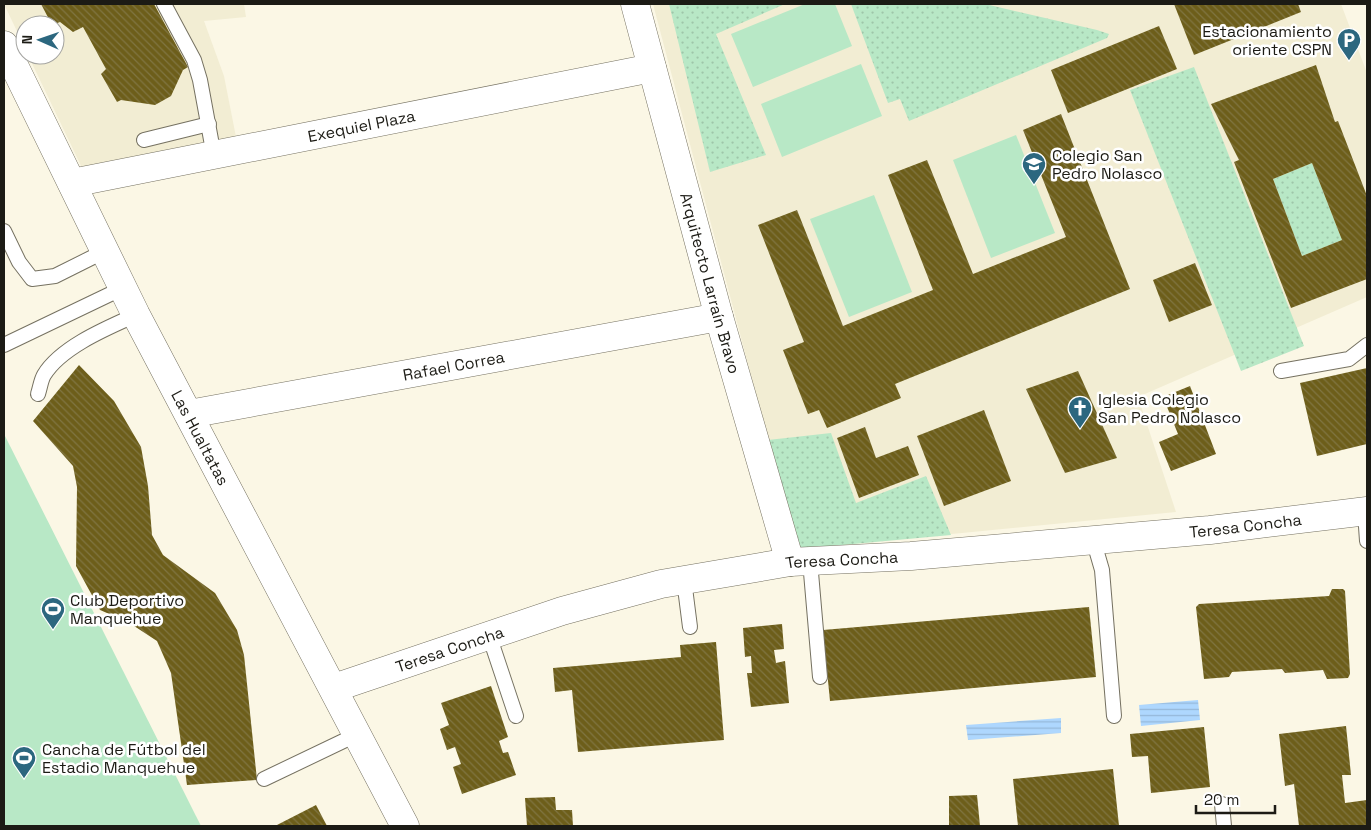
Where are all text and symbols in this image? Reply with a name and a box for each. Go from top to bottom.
north arrow [15,15,65,65]
place label: Estacionamiento oriente CSPN [1202,21,1332,60]
parking icon: Estacionamiento oriente CSPN [1336,27,1362,61]
text: N [18,35,36,45]
street label: Exequiel Plaza [306,105,417,147]
place label: Colegio San Pedro Nolasco [1052,145,1162,184]
school or university icon: Colegio San Pedro Nolasco [1021,151,1047,185]
street label: Arquitecto Larraín Bravo [676,190,745,376]
street label: Rafael Correa [401,346,506,385]
street label: Las Hualtatas [167,386,234,489]
place label: Iglesia Colegio San Pedro Nolasco [1098,389,1241,428]
church icon: Iglesia Colegio San Pedro Nolasco [1067,395,1093,429]
street label: Teresa Concha [1188,509,1303,542]
street label: Teresa Concha [784,546,899,573]
place label: Club Deportivo Manquehue [70,590,184,629]
sports icon: Club Deportivo Manquehue [40,596,66,630]
street label: Teresa Concha [393,621,506,677]
place label: Cancha de Fútbol del Estadio Manquehue [42,739,206,778]
sports icon: Cancha de Fútbol del Estadio Manquehue [11,745,37,779]
scale bar [1196,782,1275,814]
text: 20 m [1204,790,1239,809]

